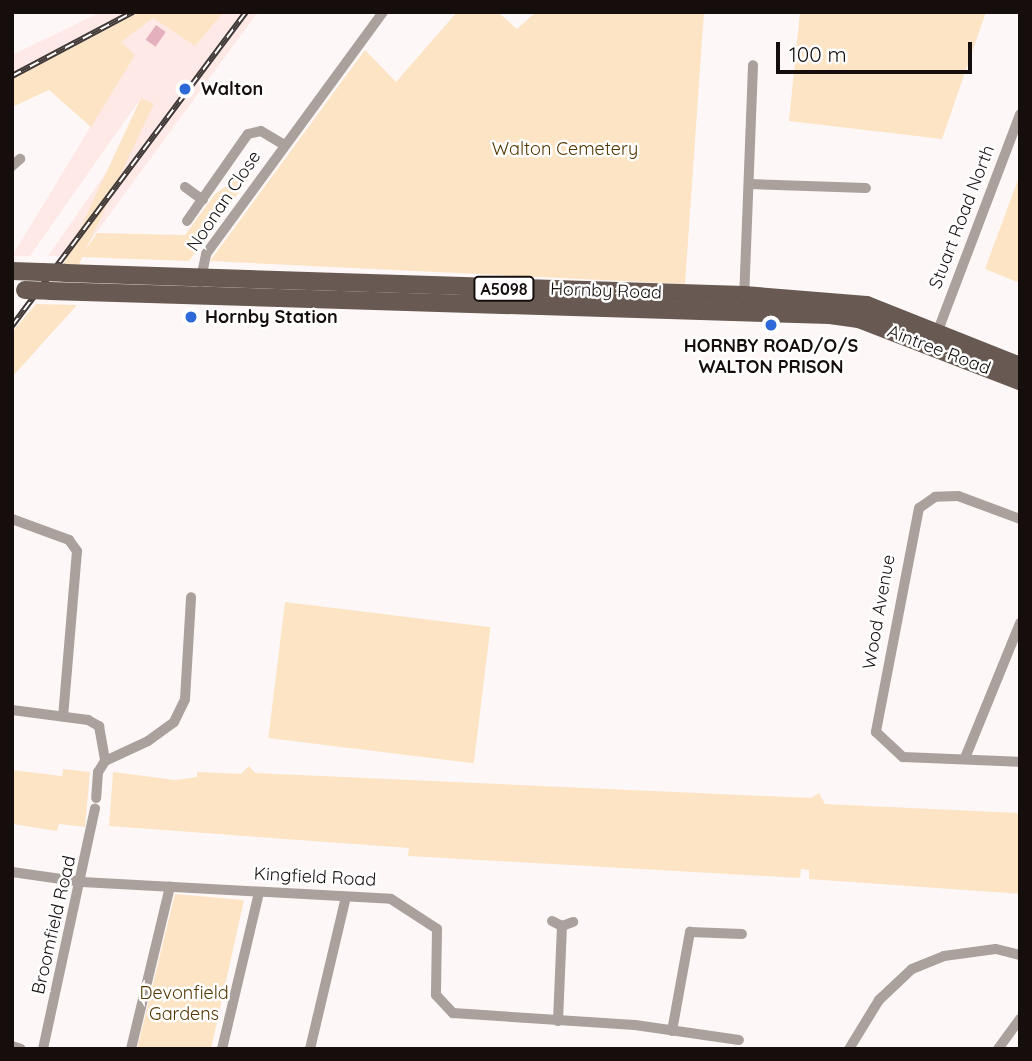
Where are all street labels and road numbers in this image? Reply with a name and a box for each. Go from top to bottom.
street label: Stuart Road North [925,142,999,292]
street label: Noonan Close [182,147,266,255]
road number: A5098 [472,276,536,302]
street label: Hornby Road [550,278,662,304]
street label: Aintree Road [885,320,993,380]
street label: Wood Avenue [858,553,900,671]
street label: Broomfield Road [28,854,80,996]
street label: Kingfield Road [253,863,377,891]

